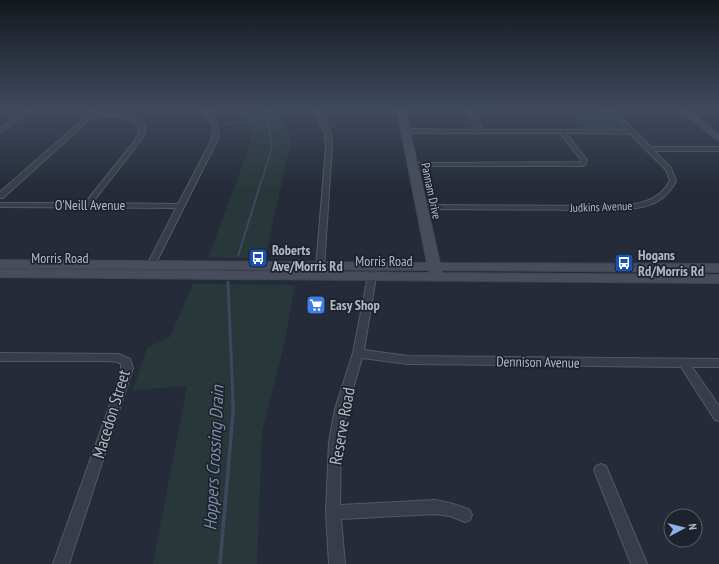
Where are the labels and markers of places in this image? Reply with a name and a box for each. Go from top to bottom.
place label: Roberts Ave/Morris Rd [271,241,343,275]
place label: Hogans Rd/Morris Rd [638,246,704,280]
bus stop icon: Roberts Ave/Morris Rd [247,247,269,269]
bus stop icon: Hogans Rd/Morris Rd [613,252,635,274]
supermarket icon: Easy Shop [305,294,327,316]
place label: Easy Shop [330,296,380,314]

